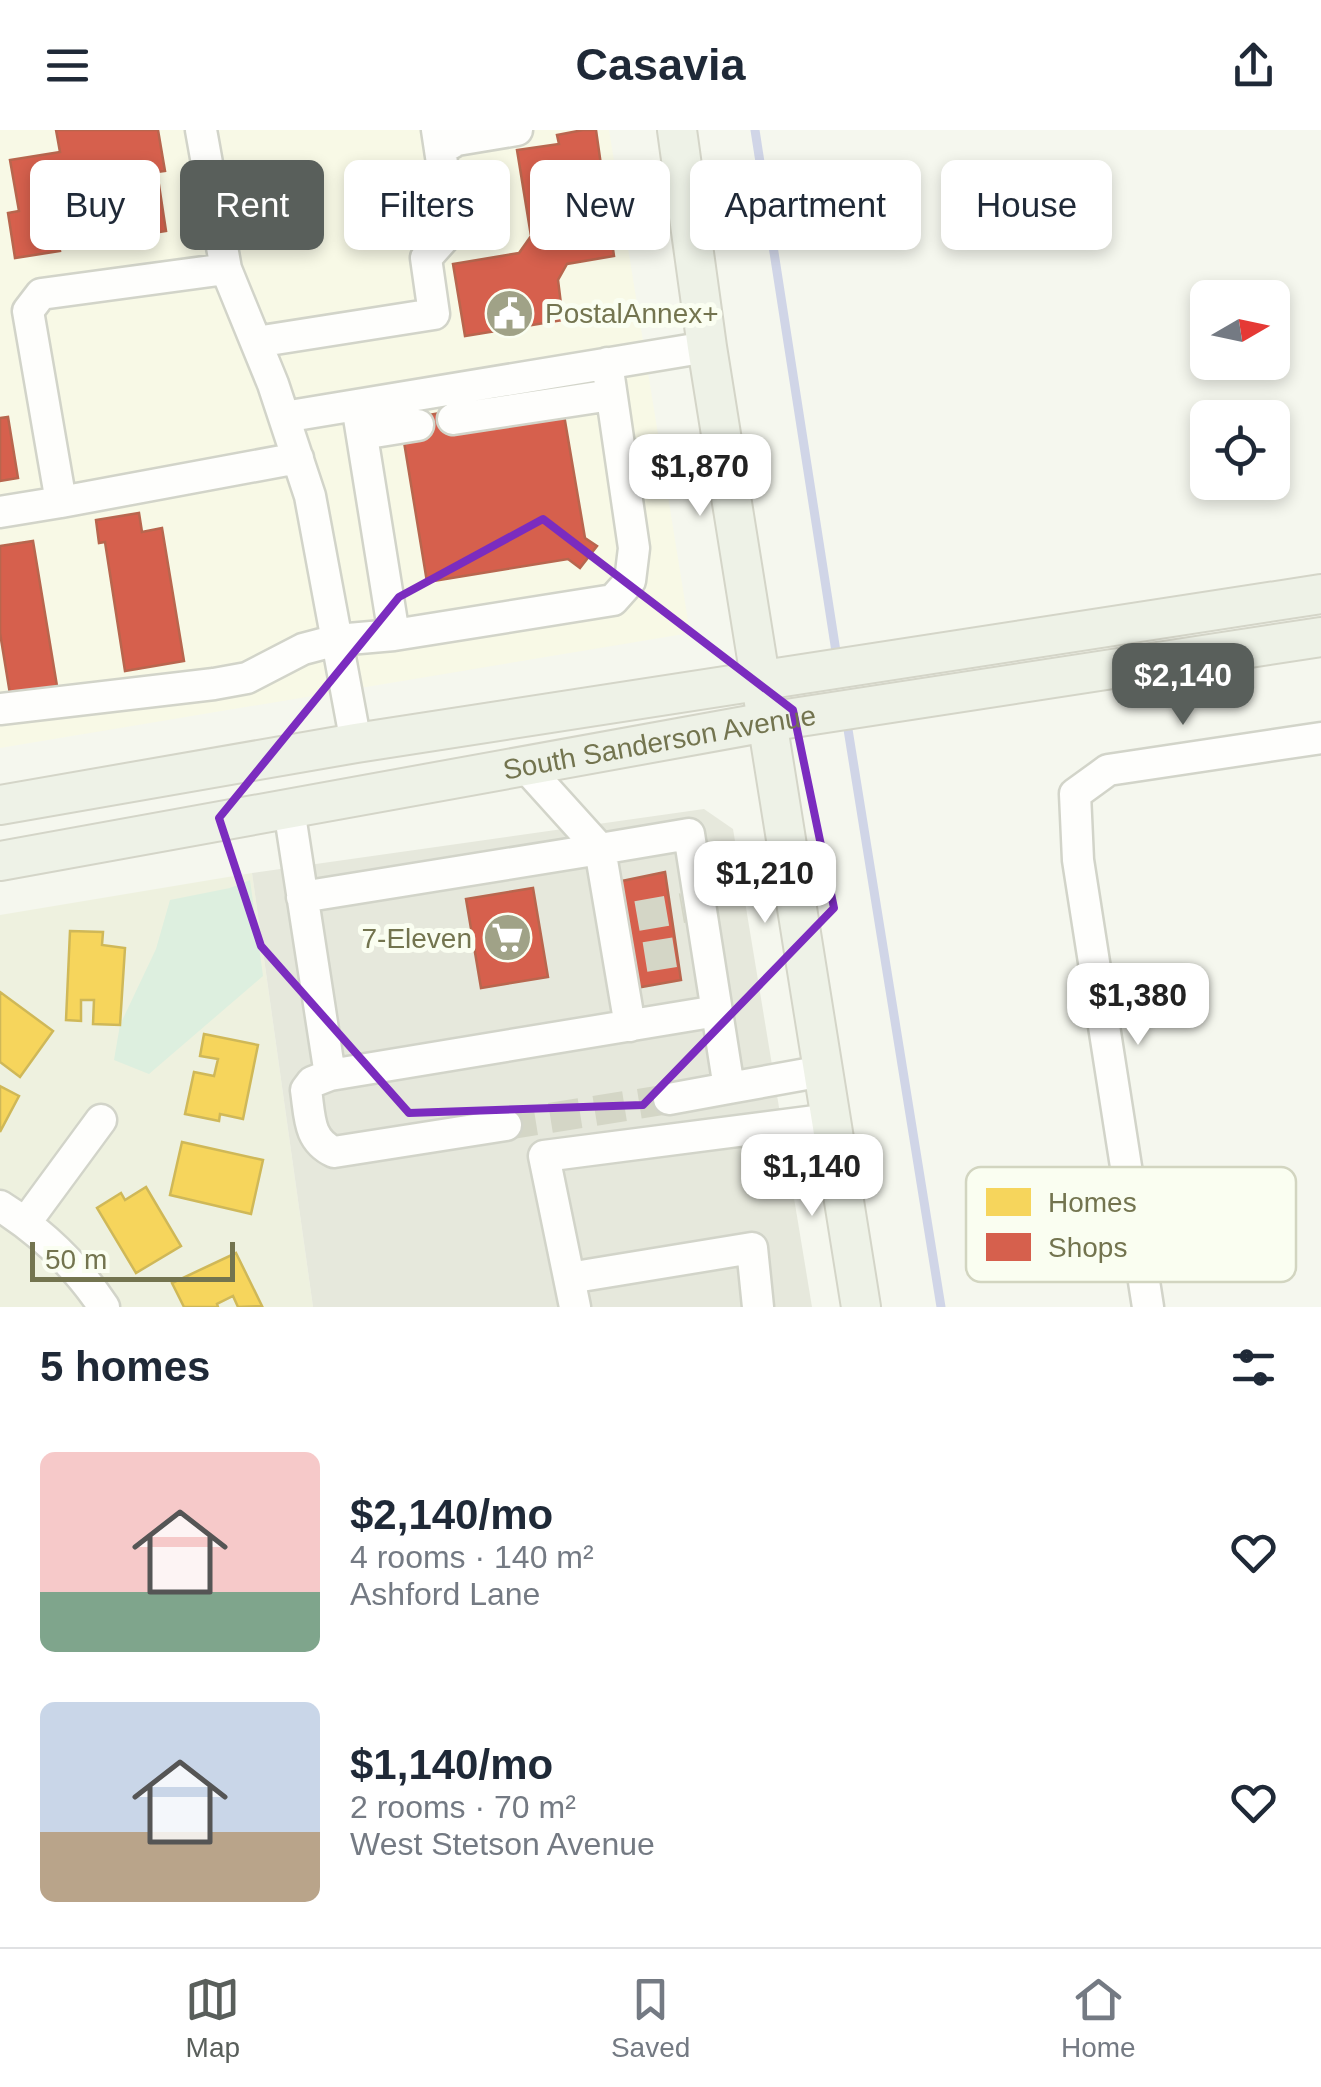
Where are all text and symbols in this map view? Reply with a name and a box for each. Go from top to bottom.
icon: menu [40,38,95,93]
icon: share [1226,38,1281,93]
text: Casavia [575,39,746,90]
chip: Buy [30,160,160,250]
chip: Rent [180,160,324,250]
chip: Filters [344,160,510,250]
chip: New [530,160,670,250]
chip: Apartment [690,160,921,250]
chip: House [941,160,1112,250]
north arrow [1190,280,1290,380]
map controls [1190,280,1290,500]
public building icon: PostalAnnex+ [484,287,536,339]
place label: PostalAnnex+ [545,298,719,329]
button: locate [1190,400,1290,500]
pin: $1,870 [619,434,781,519]
text: $1,870 [651,448,749,484]
pin: $2,140 [1102,643,1264,728]
text: $2,140 [1134,657,1232,693]
street label: South Sanderson Avenue [500,699,818,785]
pin: $1,210 [684,841,846,926]
text: $1,210 [716,855,814,891]
supermarket icon: 7-Eleven [481,912,533,964]
place label: 7-Eleven [361,923,472,954]
pin: $1,380 [1057,963,1219,1048]
text: $1,380 [1089,977,1187,1013]
pin: $1,140 [731,1134,893,1219]
text: $1,140 [763,1148,861,1184]
legend [966,1167,1296,1282]
text: Homes [1048,1187,1137,1218]
text: Shops [1048,1232,1127,1263]
scale bar [30,1237,235,1282]
text: 50 m [45,1244,107,1275]
icon: filters [1226,1340,1281,1395]
text: 5 homes [40,1343,210,1390]
text: $2,140/mo [350,1491,553,1538]
icon: home [120,1492,240,1612]
icon: heart [1226,1525,1281,1580]
text: 4 rooms · 140 m² [350,1539,594,1575]
text: Ashford Lane [350,1576,540,1612]
text: $1,140/mo [350,1741,553,1788]
icon: home [120,1742,240,1862]
icon: heart [1226,1775,1281,1830]
text: 2 rooms · 70 m² [350,1789,576,1825]
text: West Stetson Avenue [350,1826,655,1862]
tab: Map [185,1972,240,2064]
tab: Saved [611,1972,690,2064]
tab: Home [1061,1972,1136,2064]

